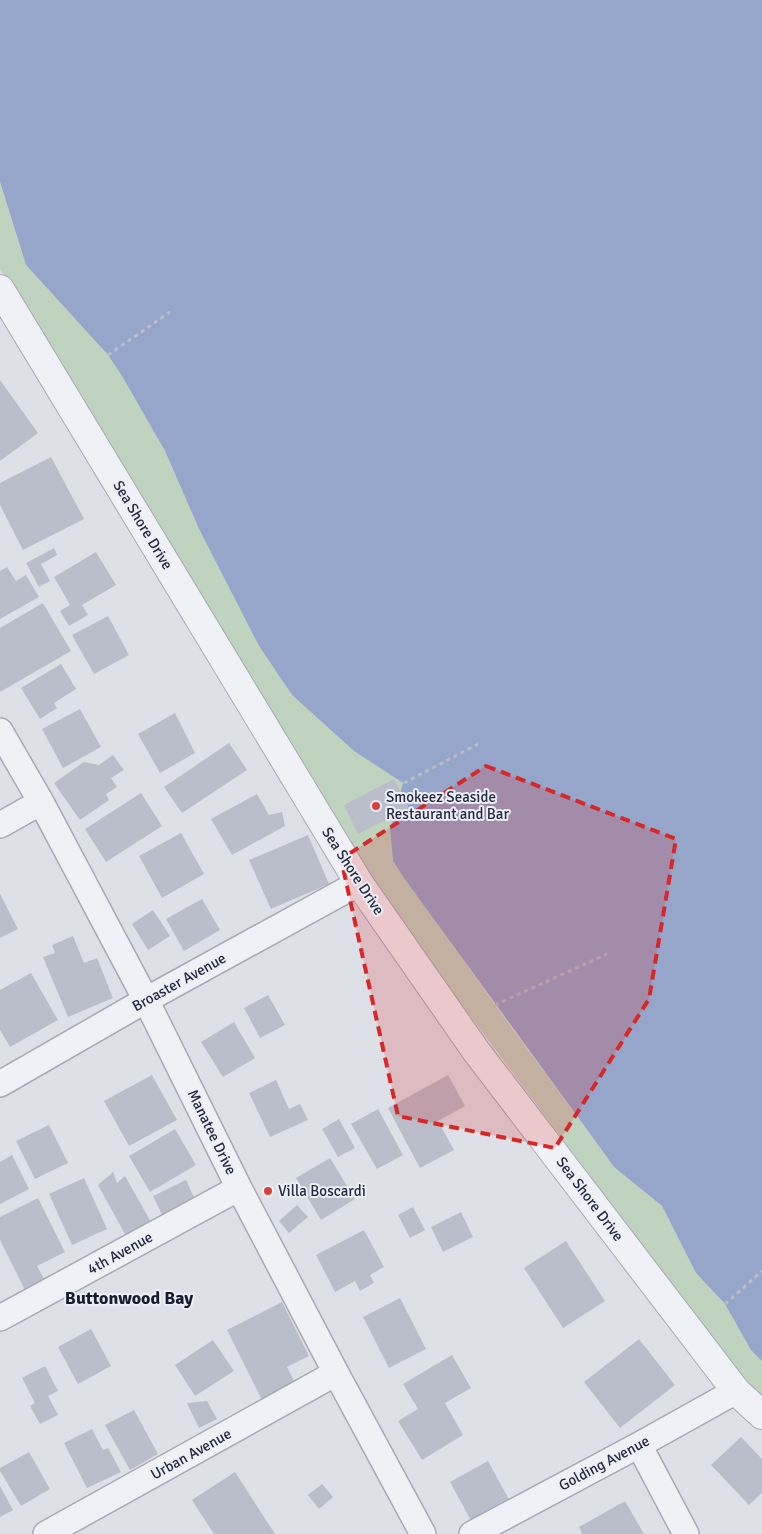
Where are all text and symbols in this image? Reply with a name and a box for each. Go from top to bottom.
street label: Sea Shore Drive [109,477,177,573]
place label: Smokeez Seaside Restaurant and Bar [386,788,509,823]
marker: Smokeez Seaside Restaurant and Bar [370,800,382,812]
street label: Sea Shore Drive [318,824,388,918]
street label: Broaster Avenue [129,949,229,1015]
street label: Manatee Drive [184,1087,240,1177]
street label: Sea Shore Drive [553,1153,627,1245]
place label: Villa Boscardi [278,1182,366,1200]
marker: Villa Boscardi [262,1185,274,1197]
street label: 4th Avenue [84,1228,156,1278]
district label: Buttonwood Bay [65,1287,193,1309]
street label: Urban Avenue [148,1424,234,1484]
street label: Golding Avenue [556,1432,652,1494]

